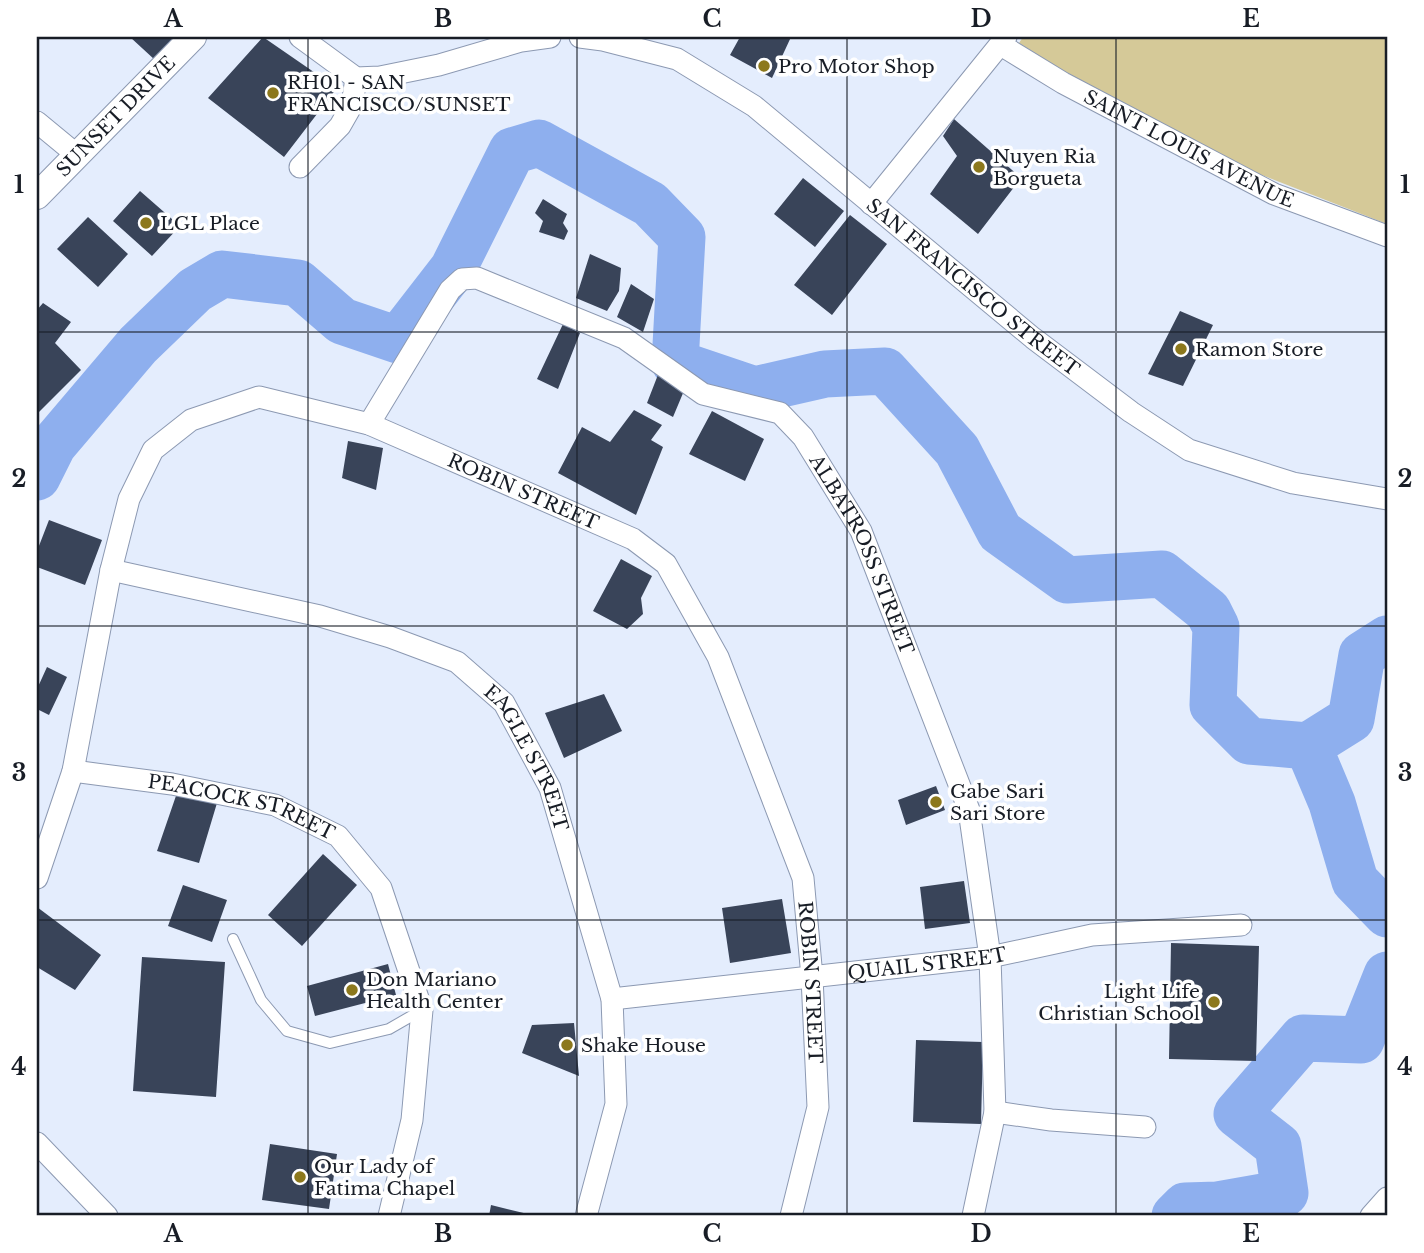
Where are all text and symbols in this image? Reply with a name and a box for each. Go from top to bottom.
text: A [163,5,184,33]
text: B [434,5,452,33]
text: C [703,5,721,33]
text: D [970,5,992,33]
text: E [1242,5,1260,33]
street label: SUNSET DRIVE [51,51,180,181]
place label: Pro Motor Shop [778,55,935,78]
marker: Pro Motor Shop [756,58,772,74]
place label: RH01 - SAN FRANCISCO/SUNSET [287,71,511,116]
marker: RH01 - SAN FRANCISCO/SUNSET [265,85,281,101]
street label: SAINT LOUIS AVENUE [1080,85,1297,212]
place label: Nuyen Ria Borgueta [993,145,1096,190]
marker: Nuyen Ria Borgueta [971,159,987,175]
text: 1 [14,171,24,199]
text: 1 [1400,171,1410,199]
street label: SAN FRANCISCO STREET [862,193,1084,380]
place label: LGL Place [160,212,260,235]
marker: LGL Place [138,215,154,231]
place label: Ramon Store [1195,338,1323,361]
marker: Ramon Store [1173,341,1189,357]
street label: ROBIN STREET [444,448,602,534]
street label: ALBATROSS STREET [804,449,919,657]
text: 2 [12,465,26,493]
text: 2 [1398,465,1412,493]
street label: EAGLE STREET [480,680,573,833]
text: 3 [12,759,26,787]
text: 3 [1398,759,1412,787]
street label: PEACOCK STREET [147,769,339,844]
place label: Gabe Sari Sari Store [950,780,1045,825]
marker: Gabe Sari Sari Store [928,794,944,810]
street label: ROBIN STREET [794,900,827,1064]
street label: QUAIL STREET [846,942,1009,984]
place label: Don Mariano Health Center [366,968,503,1013]
place label: Light Life Christian School [1038,980,1200,1025]
marker: Don Mariano Health Center [344,982,360,998]
marker: Light Life Christian School [1206,994,1222,1010]
place label: Shake House [581,1034,706,1057]
marker: Shake House [559,1037,575,1053]
text: 4 [11,1053,27,1081]
text: 4 [1397,1053,1413,1081]
place label: Our Lady of Fatima Chapel [314,1155,455,1200]
marker: Our Lady of Fatima Chapel [292,1169,308,1185]
text: A [163,1220,184,1248]
text: B [434,1220,452,1248]
text: C [703,1220,721,1248]
text: D [970,1220,992,1248]
text: E [1242,1220,1260,1248]

